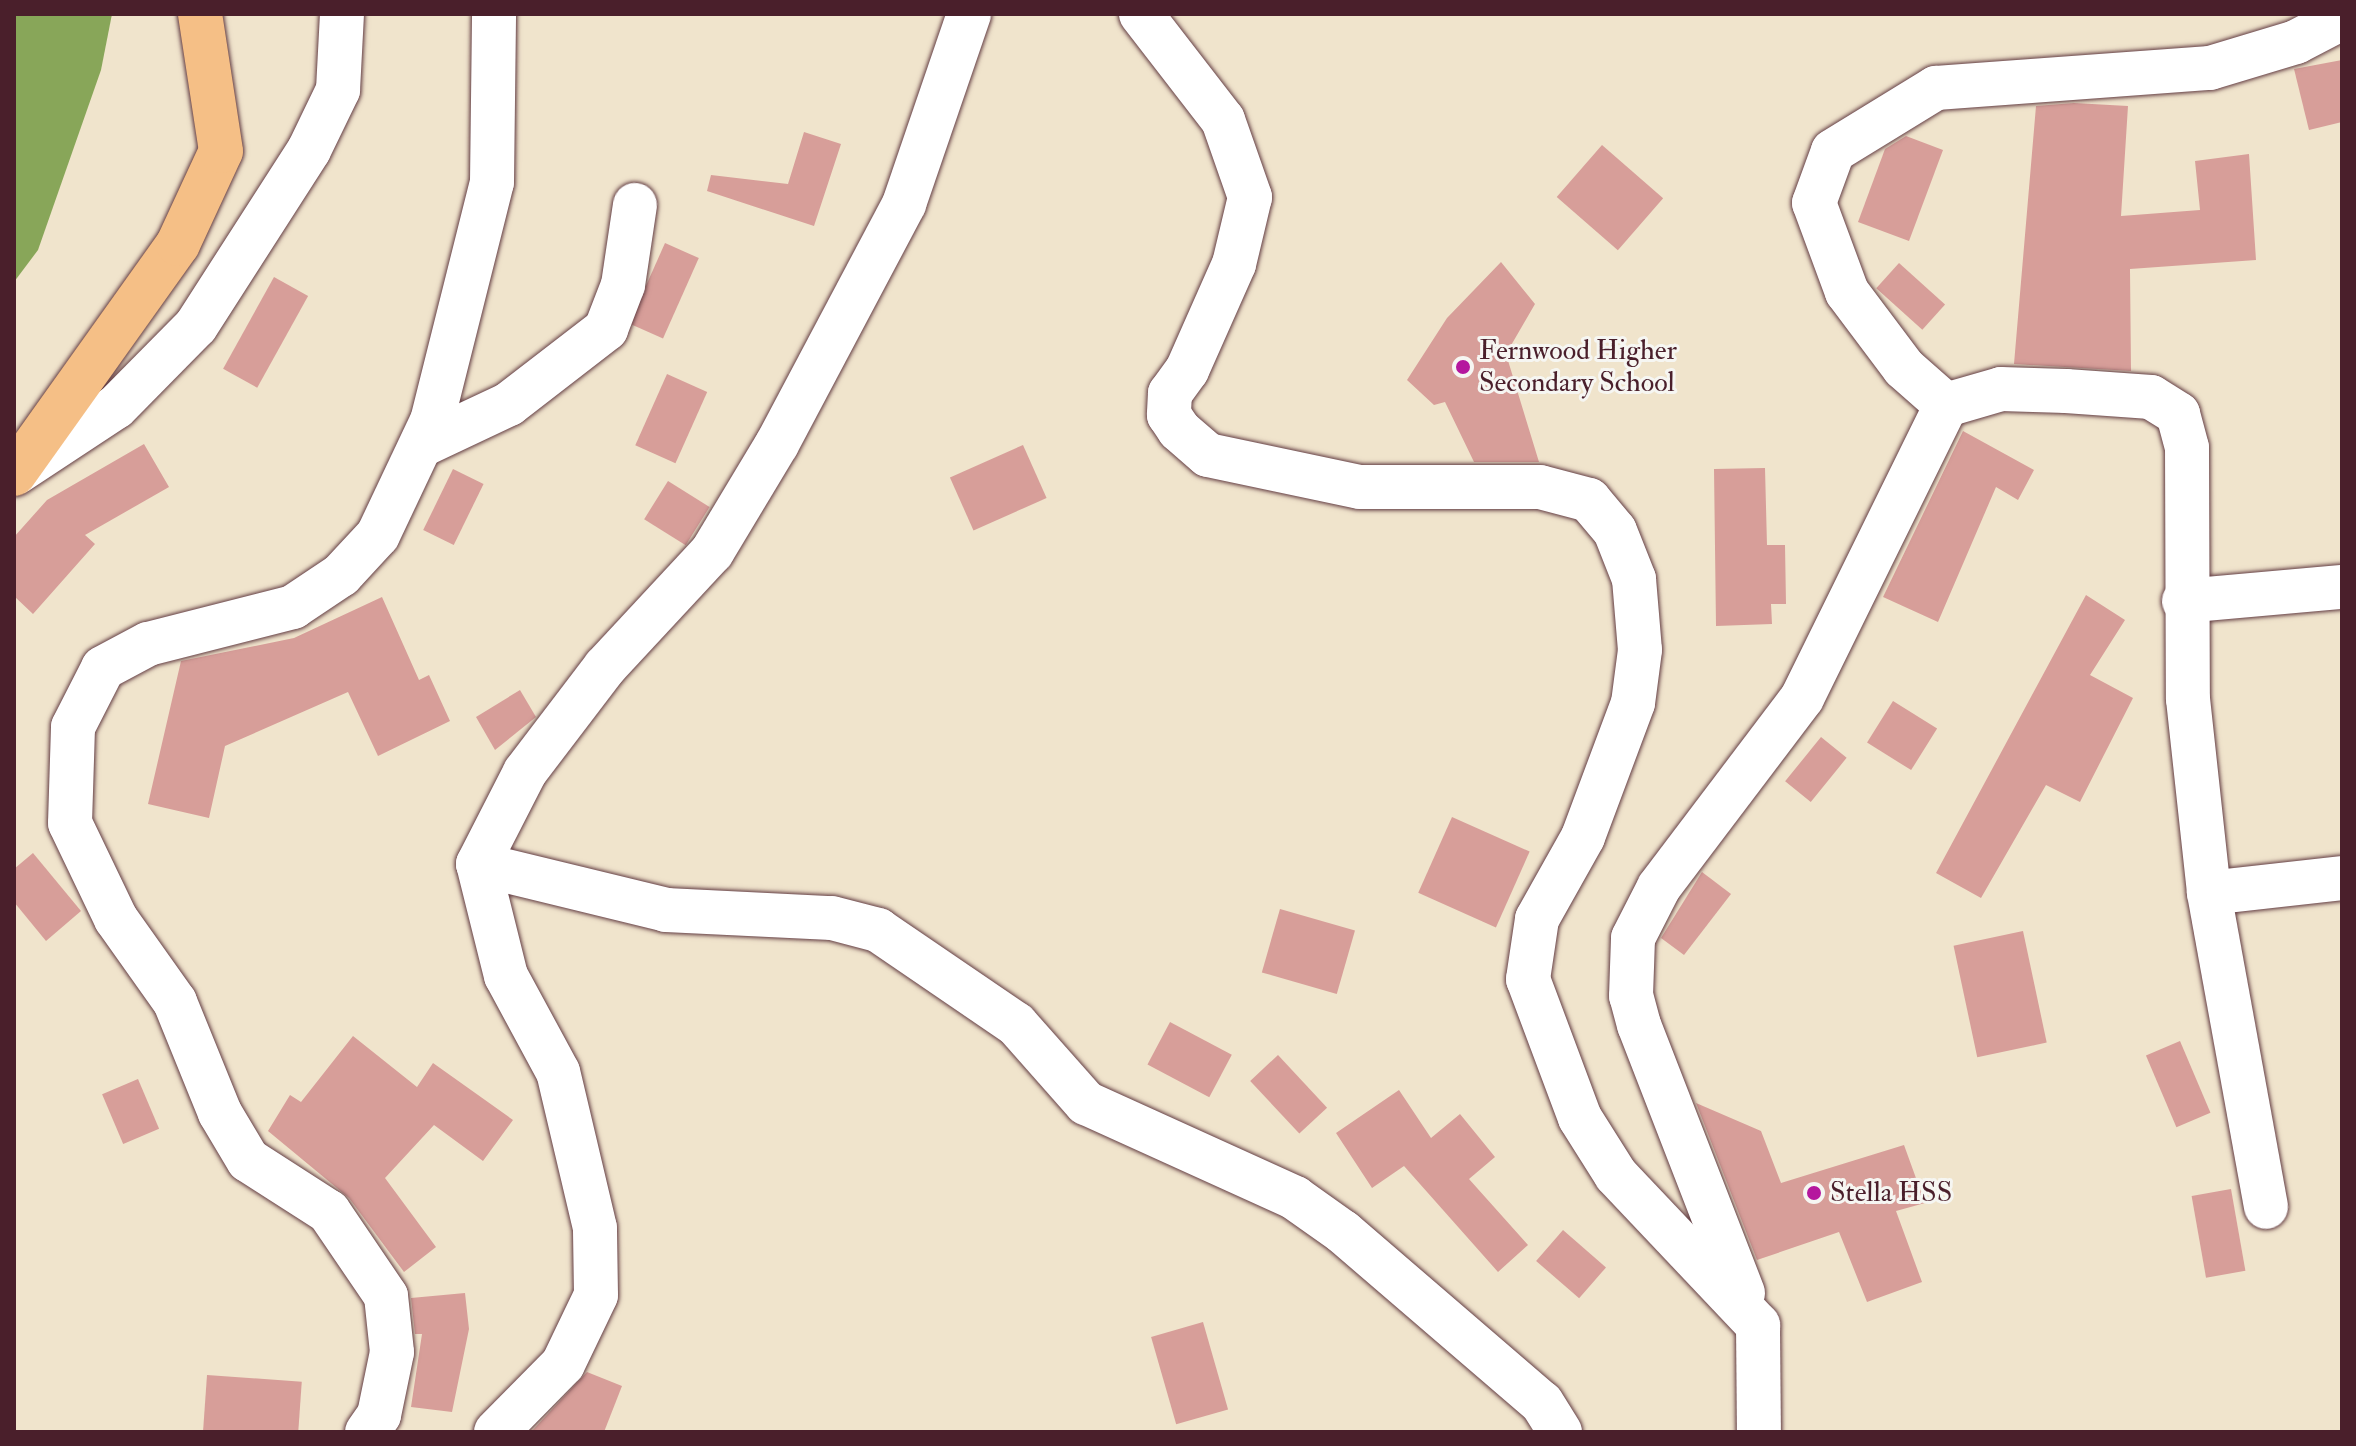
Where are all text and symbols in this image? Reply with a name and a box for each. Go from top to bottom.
place label: Fernwood Higher Secondary School [1479,334,1677,400]
marker: Fernwood Higher Secondary School [1454,358,1472,376]
place label: Stella HSS [1830,1176,1952,1210]
marker: Stella HSS [1805,1184,1823,1202]

